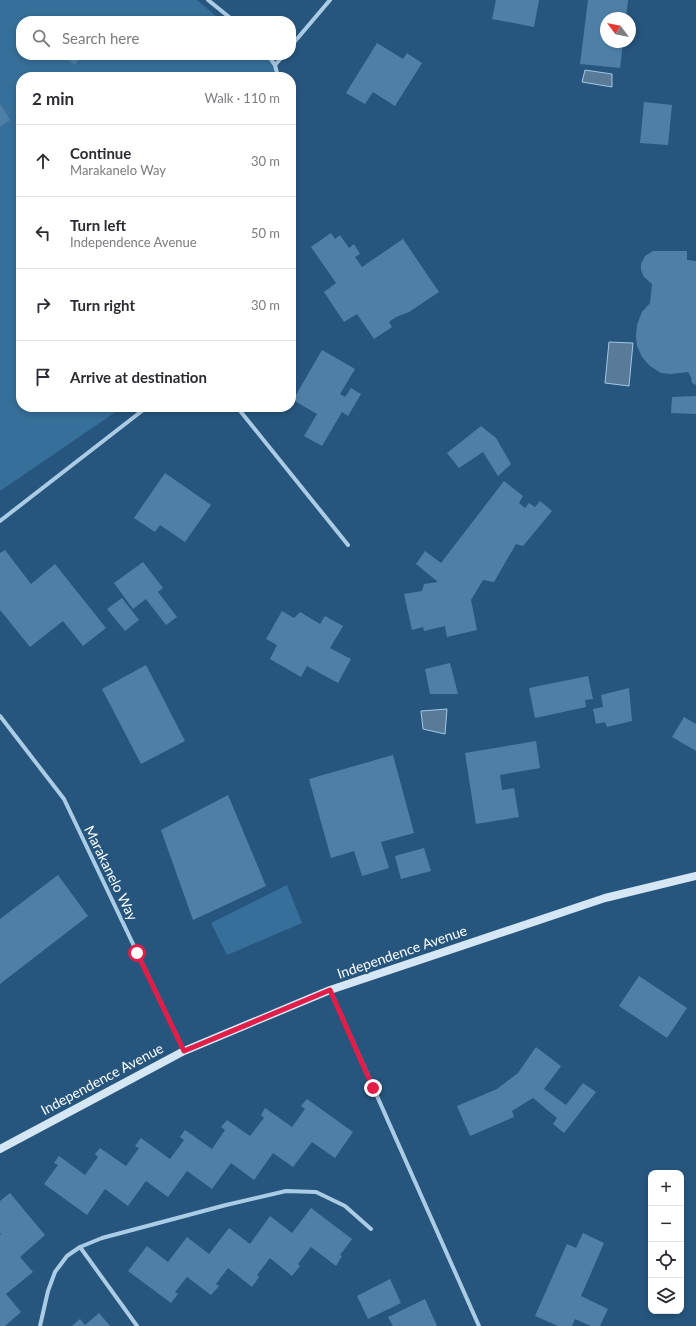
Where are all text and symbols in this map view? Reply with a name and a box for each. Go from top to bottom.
north arrow [600,12,636,48]
search box [16,16,296,60]
icon: search [30,27,52,49]
text: Search here [62,29,139,47]
text: 2 min [32,88,74,109]
text: Walk · 110 m [204,90,280,106]
text: Continue [70,144,131,162]
icon: ahead [32,150,54,172]
text: 30 m [251,153,280,169]
text: Marakanelo Way [70,162,166,178]
text: Turn left [70,216,126,234]
icon: left [32,222,54,244]
text: 50 m [251,225,280,241]
text: Independence Avenue [70,234,197,250]
icon: right [32,294,54,316]
text: Turn right [70,296,135,314]
text: 30 m [251,297,280,313]
icon: arrive [32,366,54,388]
text: Arrive at destination [70,368,207,386]
street label: Marakanelo Way [81,823,142,924]
street label: Independence Avenue [335,921,469,982]
route start [128,944,146,962]
street label: Independence Avenue [38,1039,166,1118]
route end [364,1079,382,1097]
map controls [648,1170,684,1314]
button: + [648,1170,684,1206]
button: − [648,1206,684,1242]
button: locate [648,1242,684,1278]
button: layers [648,1278,684,1314]

